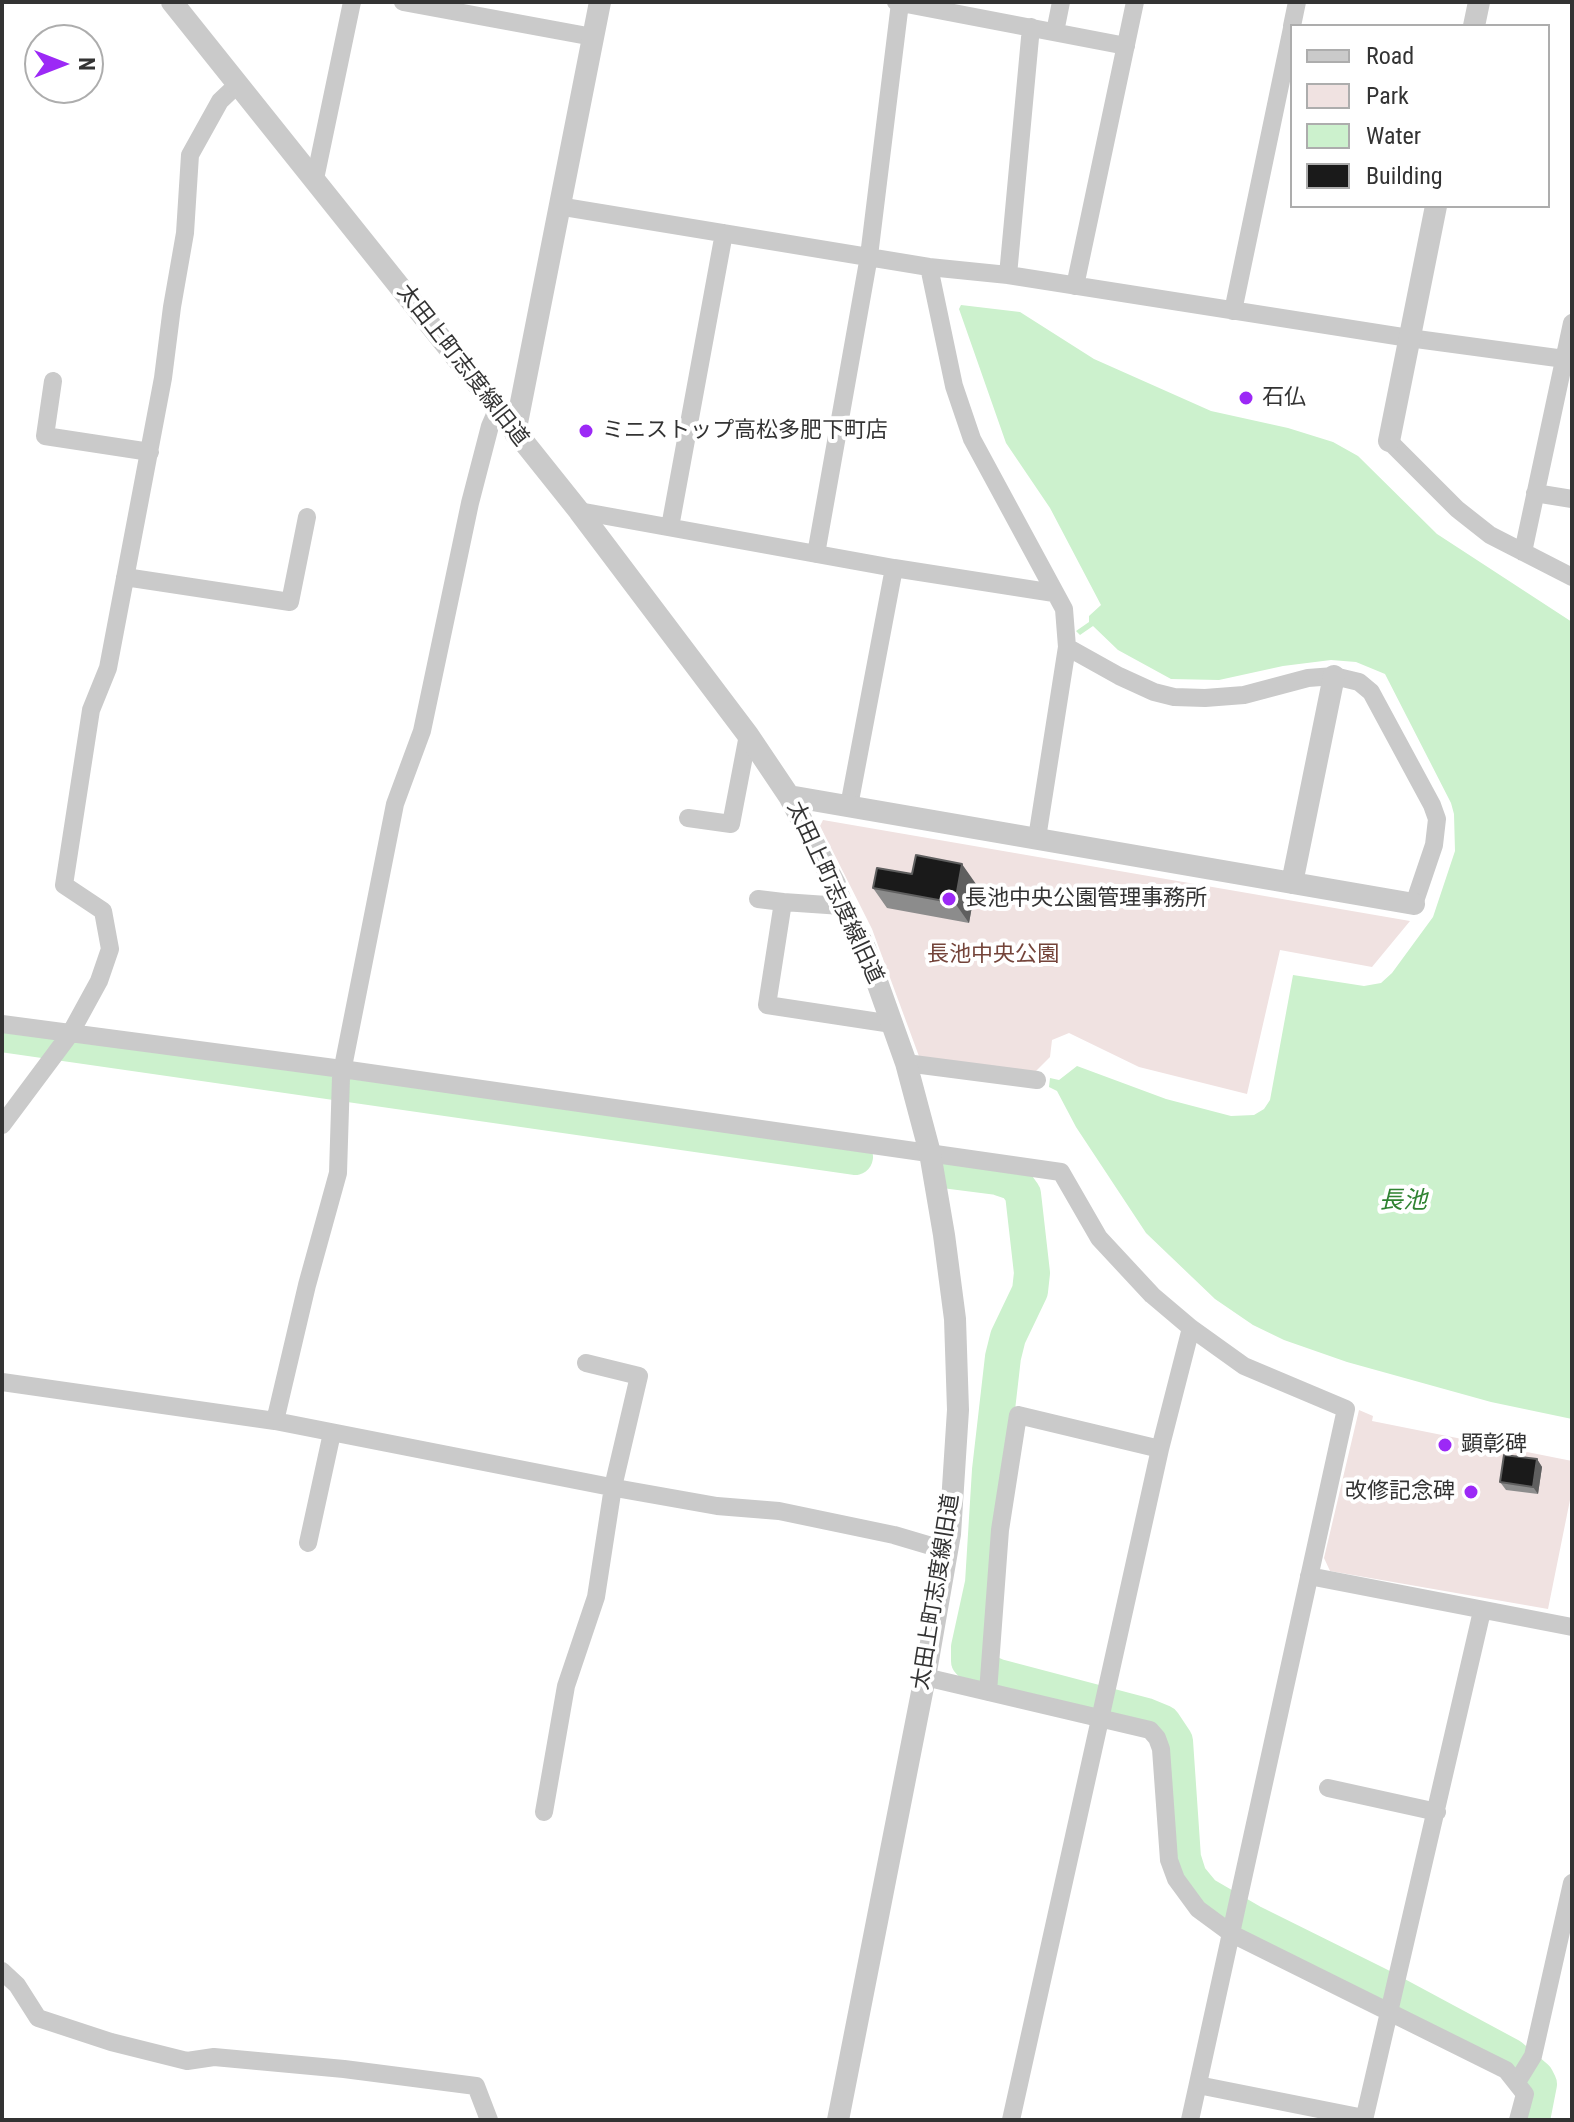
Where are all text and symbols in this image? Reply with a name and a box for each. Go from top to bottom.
north arrow [24,24,104,104]
legend [1290,24,1550,208]
text: Road [1366,42,1414,70]
text: N [74,57,99,71]
text: Park [1366,82,1409,110]
text: Water [1366,122,1421,150]
text: Building [1366,162,1443,190]
street label: 太田上町志度線旧道 [391,280,533,452]
place label: 石仏 [1262,385,1306,411]
marker: 石仏 [1237,389,1255,407]
place label: ミニストップ高松多肥下町店 [602,418,888,444]
marker: ミニストップ高松多肥下町店 [577,422,595,440]
street label: 太田上町志度線旧道 [780,798,888,988]
place label: 長池中央公園管理事務所 [965,886,1207,912]
marker: 長池中央公園管理事務所 [940,890,958,908]
park label: 長池中央公園 [927,942,1059,968]
water label: 長池 [1379,1188,1427,1216]
place label: 顕彰碑 [1461,1432,1527,1458]
marker: 顕彰碑 [1436,1436,1454,1454]
place label: 改修記念碑 [1345,1479,1455,1505]
marker: 改修記念碑 [1462,1483,1480,1501]
street label: 太田上町志度線旧道 [908,1492,966,1692]

